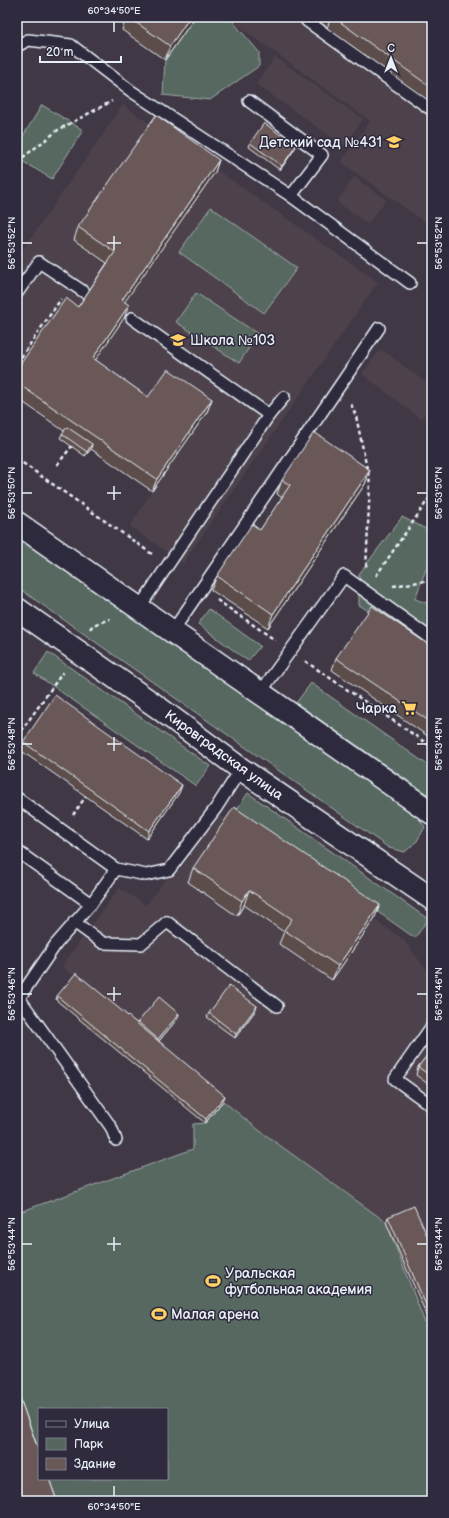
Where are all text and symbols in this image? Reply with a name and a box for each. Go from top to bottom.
text: 60°34'50"E [87,5,141,17]
scale bar [40,38,121,64]
north arrow [371,38,411,78]
text: С [387,42,395,55]
text: 20 m [46,45,73,60]
school or university icon: Детский сад №431 [385,133,403,151]
place label: Детский сад №431 [259,134,382,151]
text: 56°53'52"N [6,216,18,270]
text: 56°53'52"N [433,216,445,270]
school or university icon: Школа №103 [169,331,187,349]
place label: Школа №103 [190,332,275,349]
text: 56°53'50"N [6,466,18,520]
text: 56°53'50"N [433,466,445,520]
supermarket icon: Чарка [400,699,418,717]
place label: Чарка [356,700,398,717]
street label: Кировградская улица [161,706,287,804]
text: 56°53'48"N [6,717,18,771]
text: 56°53'48"N [433,717,445,771]
text: 56°53'46"N [6,967,18,1021]
text: 56°53'46"N [433,967,445,1021]
text: 56°53'44"N [6,1217,18,1271]
text: 56°53'44"N [433,1217,445,1271]
place label: Уральская футбольная академия [225,1265,372,1298]
sports icon: Уральская футбольная академия [204,1272,222,1290]
sports icon: Малая арена [150,1305,168,1323]
place label: Малая арена [171,1306,260,1323]
legend [38,1408,168,1480]
text: Улица [74,1417,110,1432]
text: Парк [74,1437,104,1452]
text: Здание [74,1457,116,1472]
text: 60°34'50"E [87,1501,141,1513]

